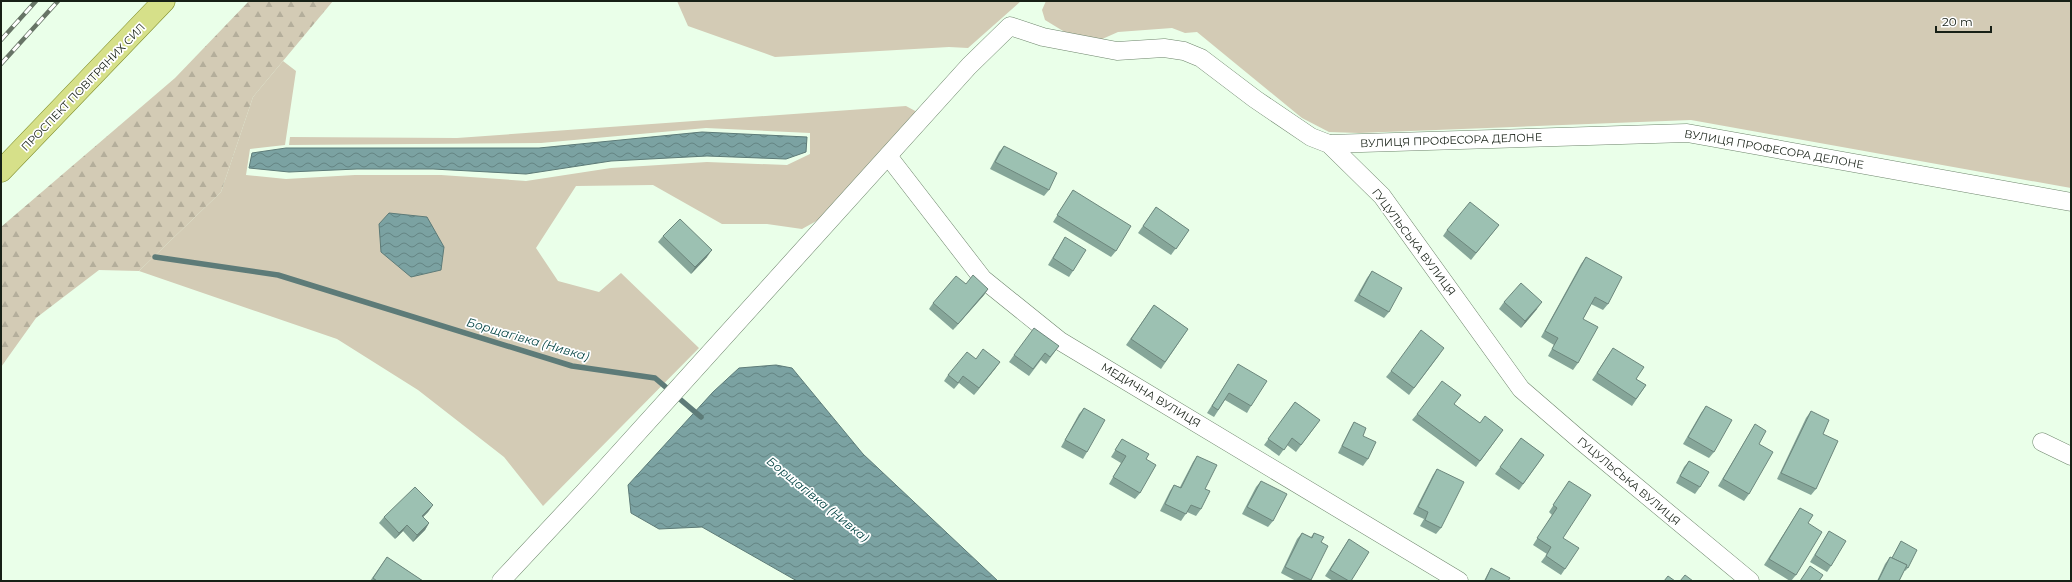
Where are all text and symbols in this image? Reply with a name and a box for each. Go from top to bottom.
scale bar [1936,8,1991,34]
text: 20 m [1942,14,1973,29]
street label: ПРОСПЕКТ ПОВІТРЯНИХ СИЛ [18,20,148,154]
street label: ВУЛИЦЯ ПРОФЕСОРА ДЕЛОНЕ [1683,126,1865,172]
street label: ВУЛИЦЯ ПРОФЕСОРА ДЕЛОНЕ [1360,130,1542,150]
street label: ГУЦУЛЬСЬКА ВУЛИЦЯ [1369,186,1459,298]
water label: Борщагівка (Нивка) [465,314,591,364]
street label: МЕДИЧНА ВУЛИЦЯ [1099,360,1203,430]
street label: ГУЦУЛЬСЬКА ВУЛИЦЯ [1575,434,1683,528]
water label: Борщагівка (Нивка) [764,453,872,545]

